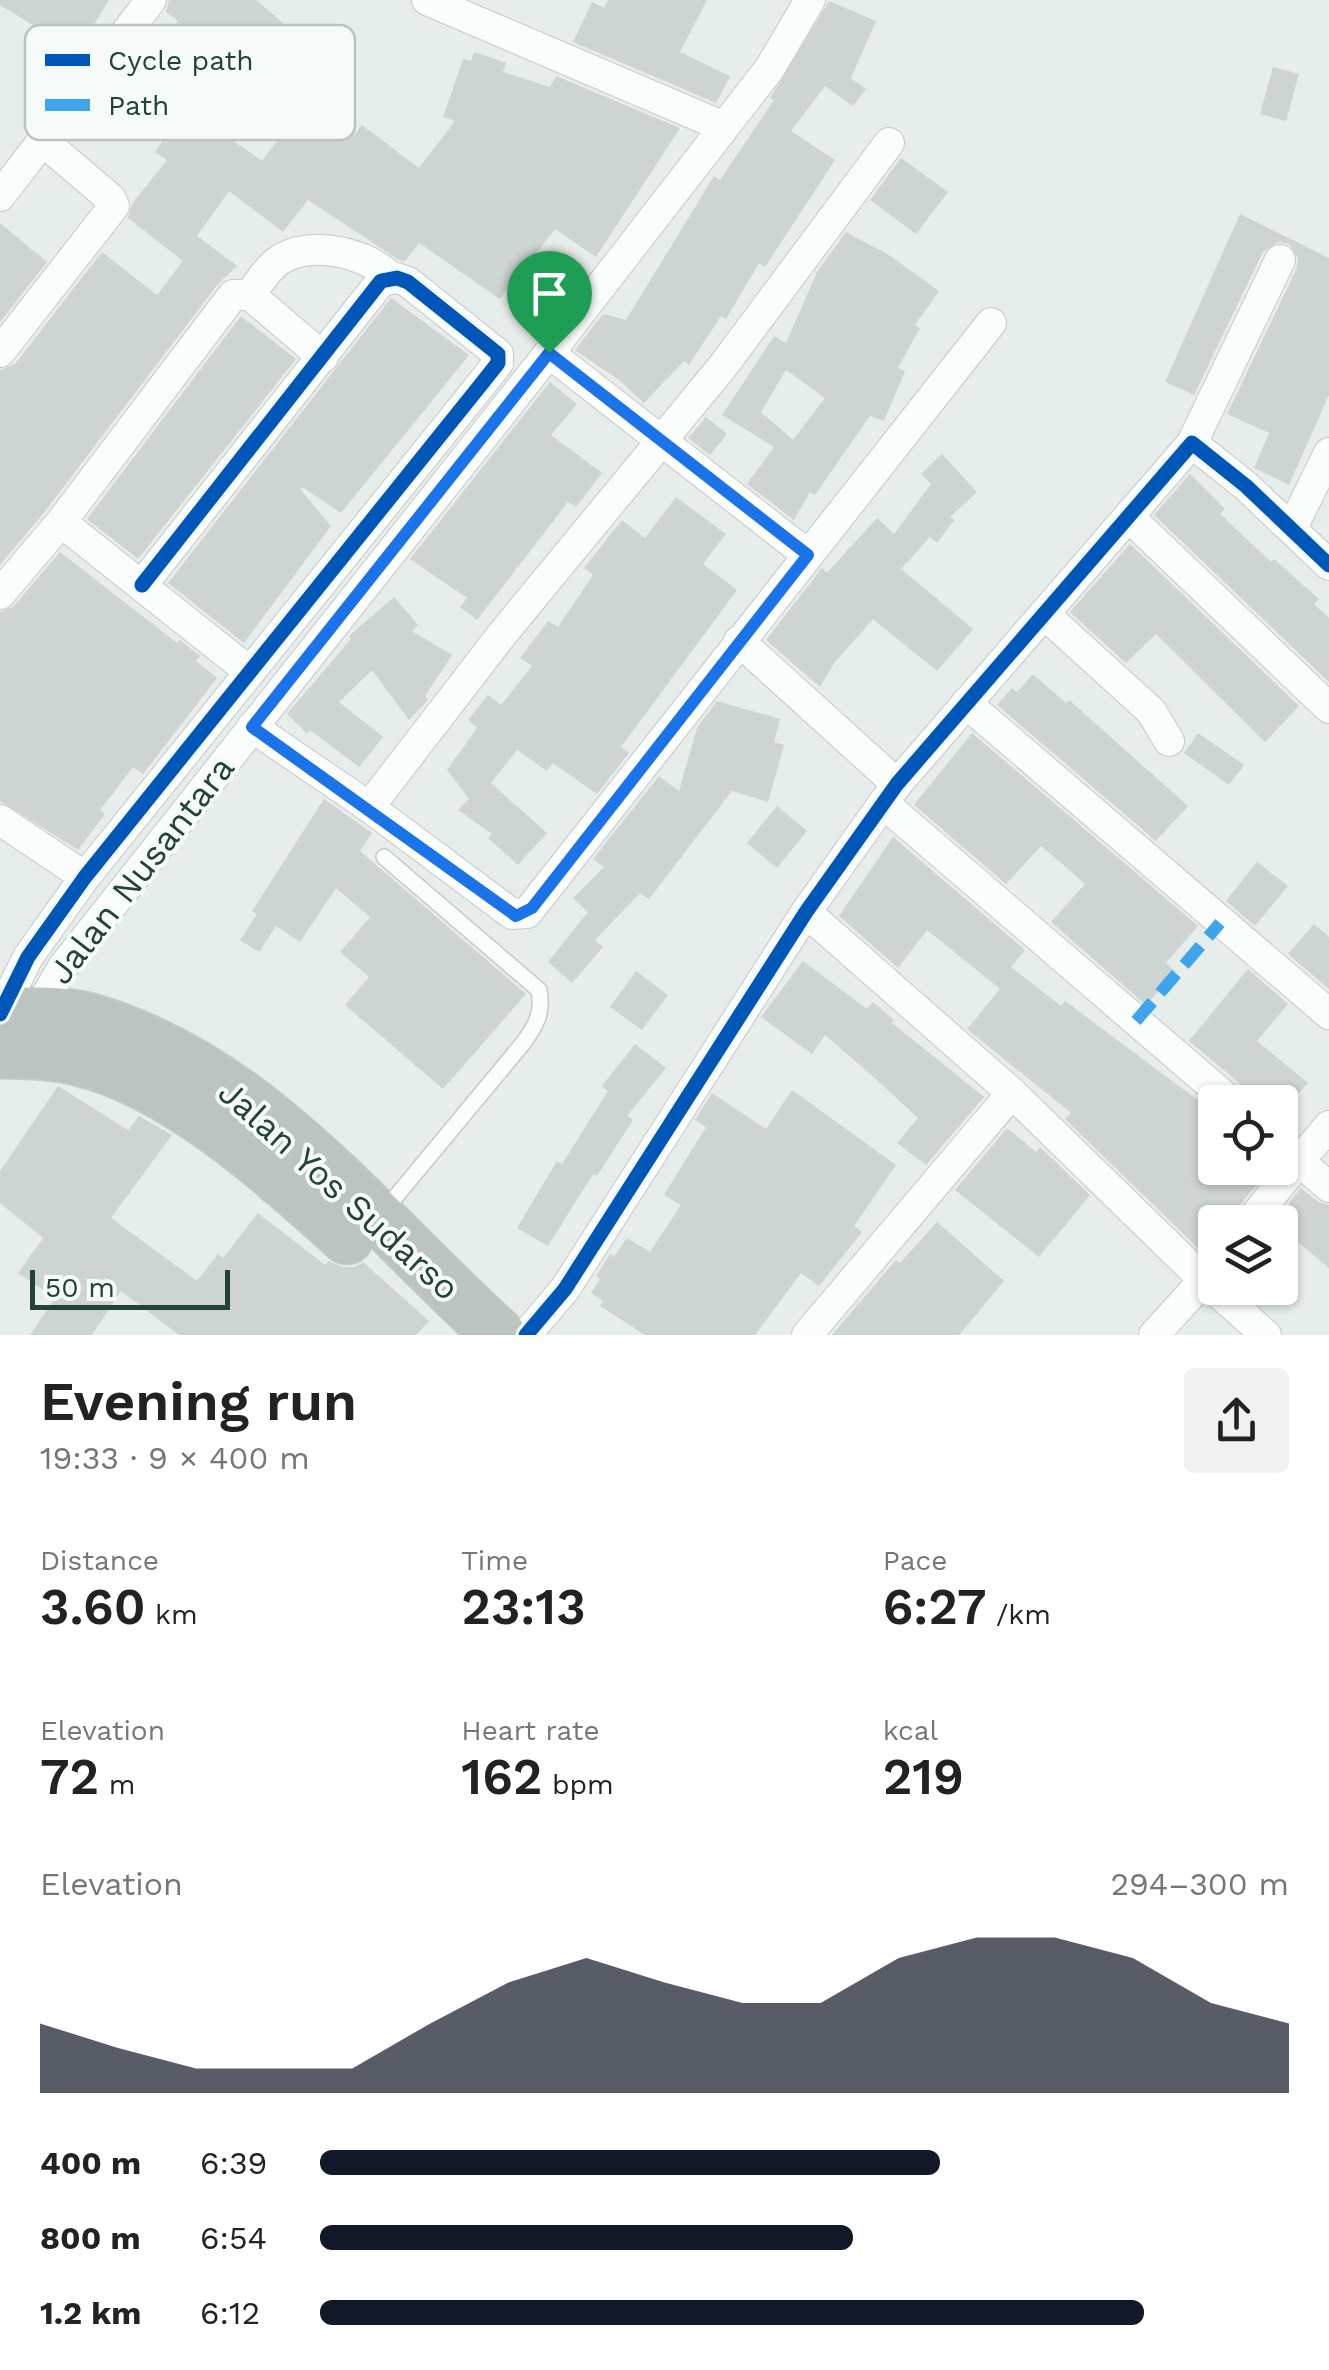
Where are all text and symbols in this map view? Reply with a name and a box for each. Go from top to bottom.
legend [25,25,355,140]
text: Cycle path [108,44,254,77]
text: Path [108,89,169,122]
pin [507,251,592,354]
icon: arrive [522,266,577,321]
street label: Jalan Nusantara [39,748,243,992]
street label: Jalan Yos Sudarso [210,1071,468,1309]
map controls [1198,1085,1298,1305]
button: locate [1198,1085,1298,1185]
button: layers [1198,1205,1298,1305]
scale bar [30,1265,230,1310]
text: 50 m [45,1271,115,1304]
button: share [1184,1368,1289,1473]
text: Evening run [40,1369,357,1433]
text: 19:33 · 9 × 400 m [40,1439,310,1477]
text: Distance [40,1544,159,1577]
text: Time [461,1544,528,1577]
text: Pace [883,1544,947,1577]
text: 3.60 [40,1577,146,1636]
text: 23:13 [461,1577,586,1636]
text: 6:27 [883,1577,986,1636]
text: km [146,1598,198,1631]
text: /km [986,1598,1051,1631]
text: Elevation [40,1714,165,1747]
text: Heart rate [461,1714,600,1747]
text: kcal [883,1714,938,1747]
text: 72 [40,1747,99,1806]
text: 162 [461,1747,542,1806]
text: 219 [883,1747,964,1806]
text: m [99,1768,135,1801]
text: bpm [542,1768,614,1801]
text: Elevation [40,1865,183,1903]
text: 294–300 m [1110,1865,1289,1903]
text: 400 m [40,2144,141,2182]
text: 6:39 [200,2144,267,2182]
text: 800 m [40,2219,141,2257]
text: 6:54 [200,2219,267,2257]
text: 1.2 km [40,2294,141,2332]
text: 6:12 [200,2294,260,2332]

